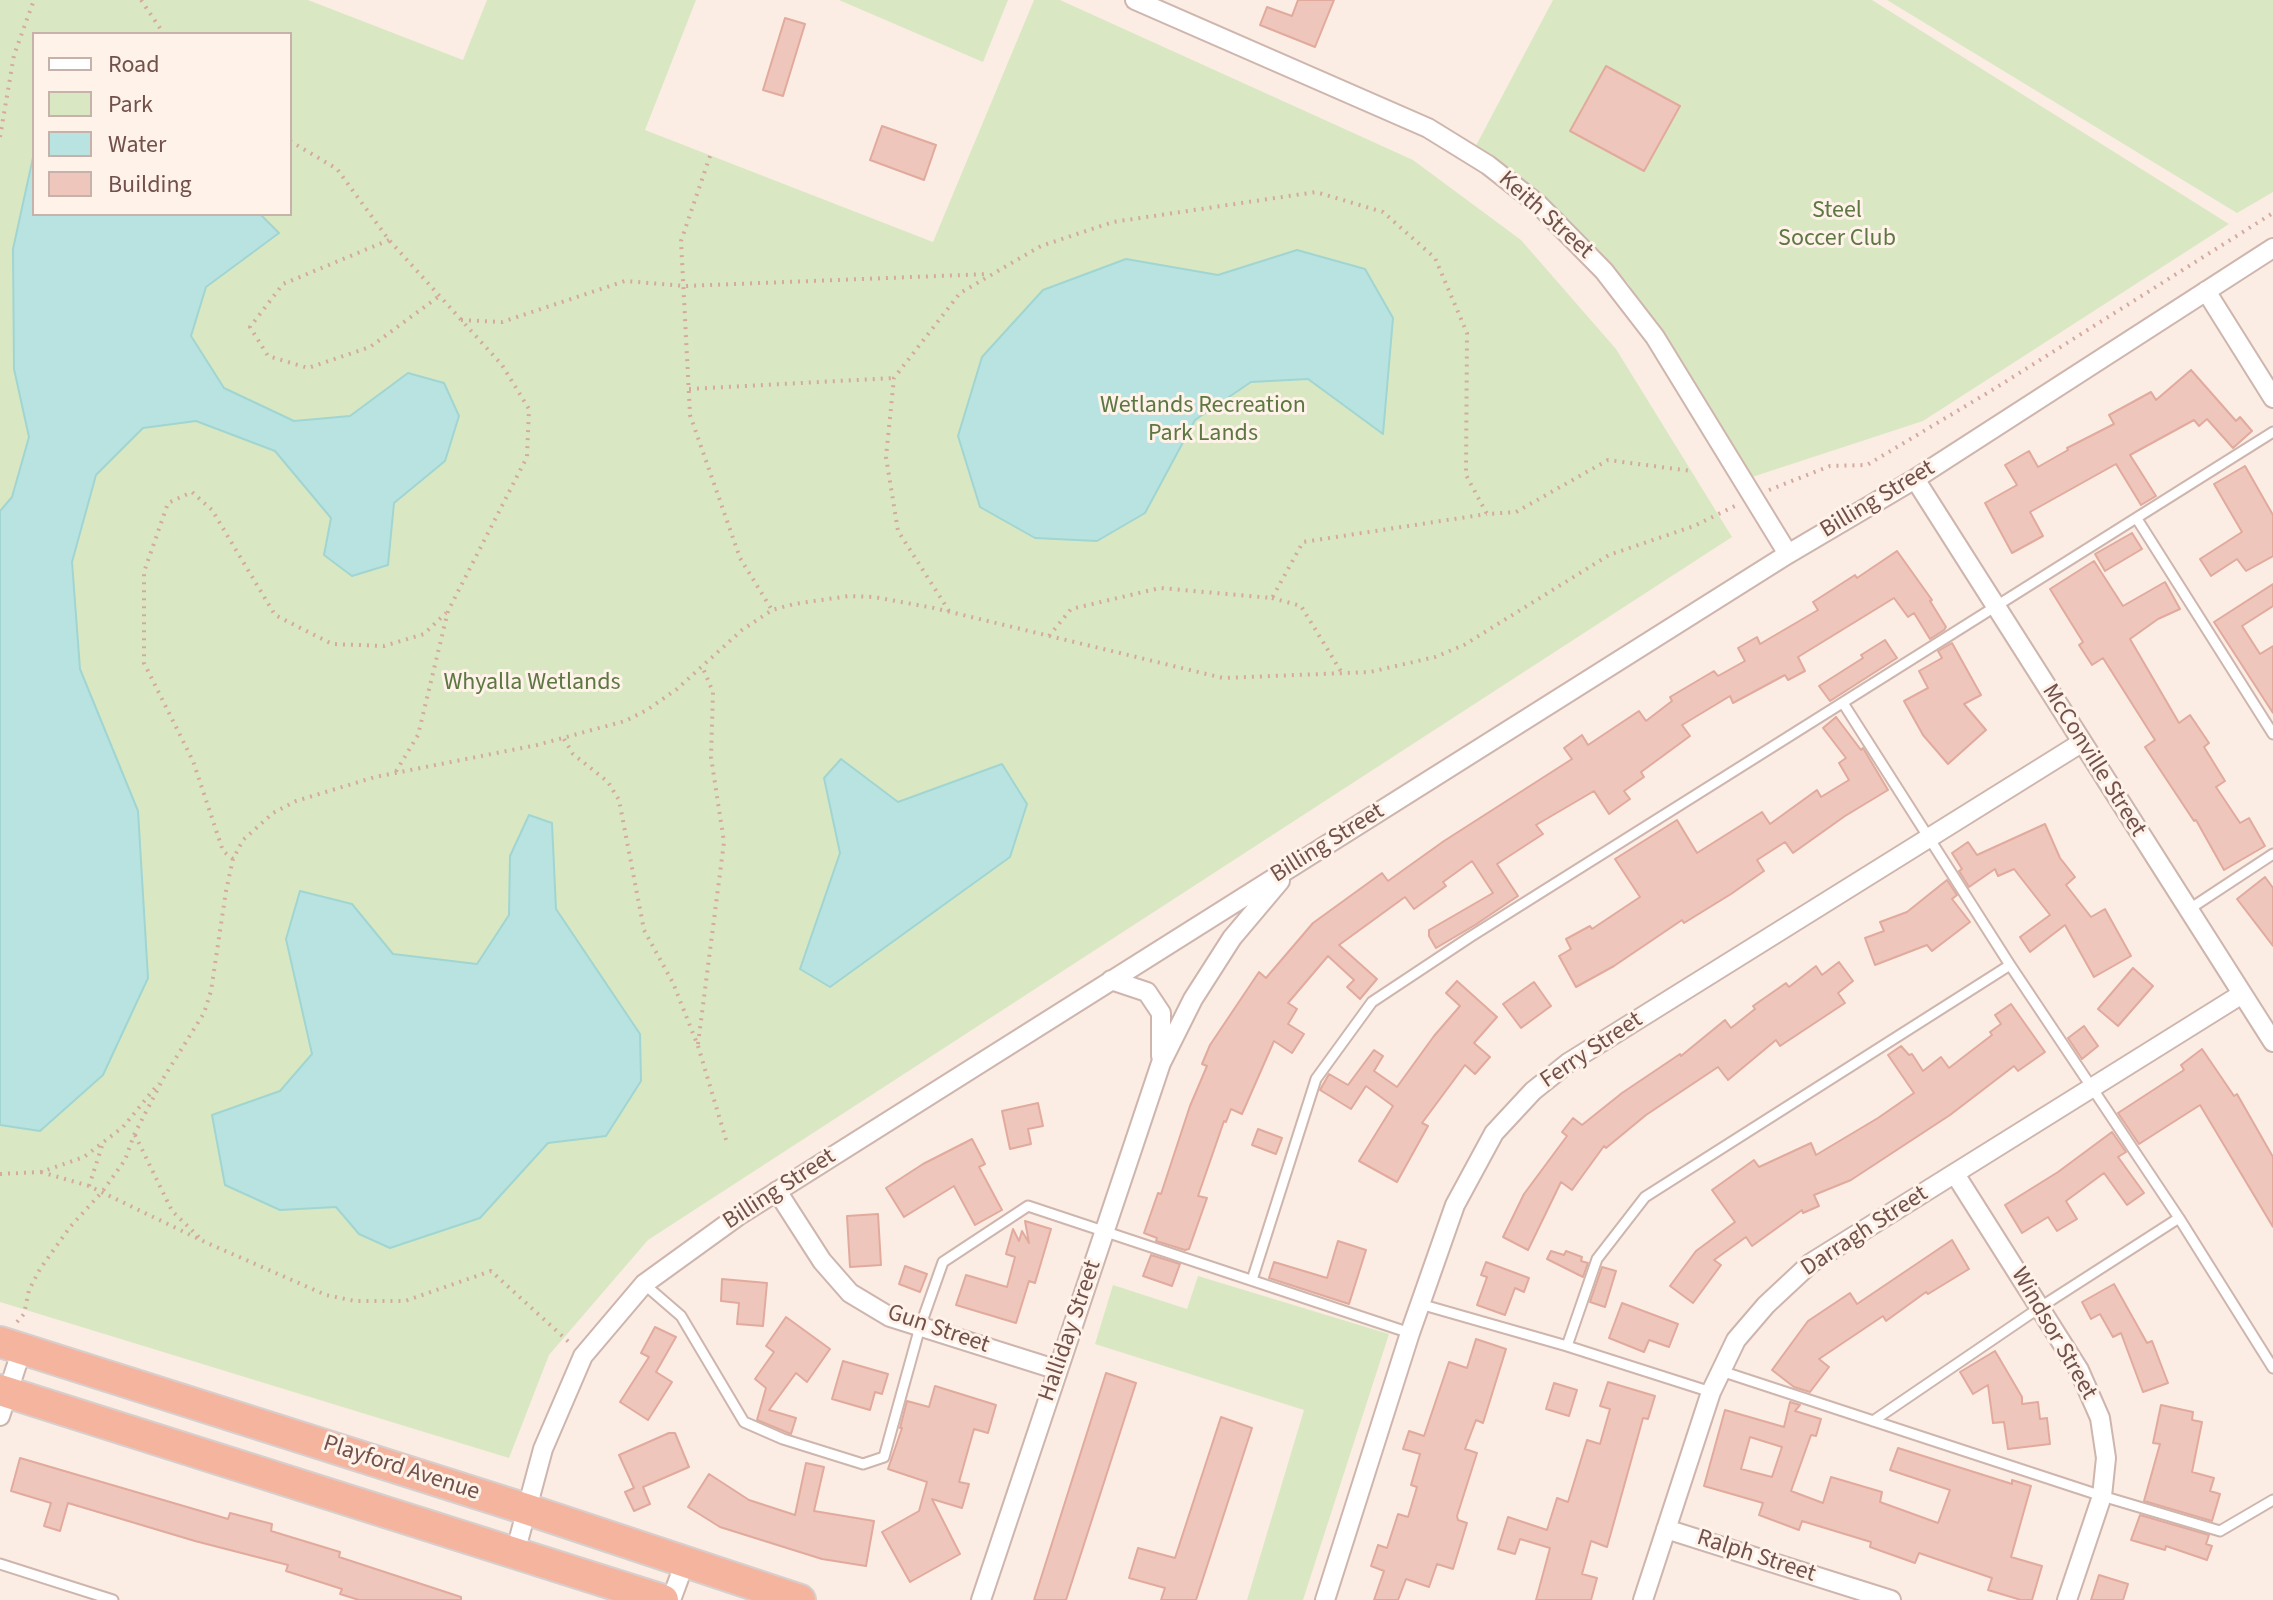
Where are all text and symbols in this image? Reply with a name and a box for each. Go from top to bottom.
legend [32,32,292,216]
text: Road [108,47,160,82]
text: Park [108,87,153,122]
text: Water [108,127,166,162]
street label: Keith Street [1492,166,1598,266]
text: Building [108,167,192,202]
park label: Steel Soccer Club [1778,198,1896,254]
park label: Wetlands Recreation Park Lands [1100,393,1306,449]
street label: Billing Street [1816,455,1940,545]
park label: Whyalla Wetlands [443,670,621,698]
street label: McConville Street [2035,679,2151,843]
street label: Billing Street [1266,798,1390,890]
street label: Ferry Street [1536,1006,1648,1096]
street label: Billing Street [718,1143,842,1237]
street label: Darragh Street [1796,1180,1934,1284]
street label: Halliday Street [1033,1257,1109,1405]
street label: Windsor Street [2004,1263,2102,1405]
street label: Gun Street [883,1299,993,1361]
street label: Playford Avenue [319,1430,483,1508]
street label: Ralph Street [1693,1524,1819,1590]

